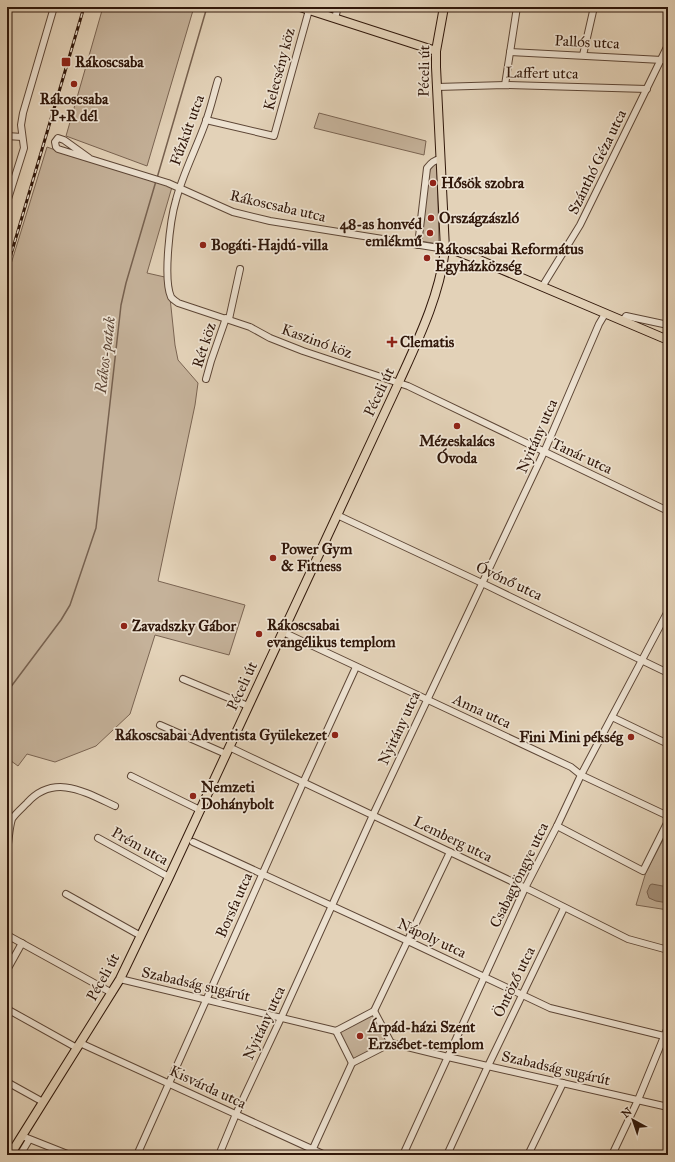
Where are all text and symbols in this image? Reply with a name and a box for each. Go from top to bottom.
street label: Kelecsény köz [259,26,299,112]
street label: Pallós utca [554,31,621,53]
street label: Péceli út [415,44,433,97]
place label: Rákoscsaba [75,53,144,71]
marker: Rákoscsaba [60,56,72,68]
street label: Laffert utca [505,63,579,83]
marker: Rákoscsaba P+R dél [69,79,79,89]
place label: Rákoscsaba P+R dél [40,90,109,125]
street label: Fűzkút utca [166,92,208,168]
street label: Szánthó Géza utca [564,106,630,217]
place label: Hősök szobra [441,174,525,192]
marker: Hősök szobra [428,178,438,188]
street label: Rákoscsaba utca [228,186,328,226]
place label: Országzászló [439,209,519,228]
marker: Országzászló [426,213,436,223]
place label: 48-as honvéd emlékmű [340,215,422,250]
marker: 48-as honvéd emlékmű [425,228,435,238]
place label: Bogáti-Hajdú-villa [211,236,329,255]
marker: Bogáti-Hajdú-villa [198,240,208,250]
place label: Rákoscsabai Református Egyházközség [435,240,584,276]
marker: Rákoscsabai Református Egyházközség [422,253,432,263]
water label: Rákos-patak [91,315,120,396]
street label: Rét köz [188,320,220,370]
street label: Kaszinó köz [279,320,355,362]
place label: Clematis [400,333,455,351]
marker: Clematis [387,337,397,347]
street label: Péceli út [360,364,398,419]
street label: Nyitány utca [513,396,562,476]
marker: Mézeskalács Óvoda [452,421,462,431]
place label: Mézeskalács Óvoda [419,432,495,467]
street label: Tanár utca [549,434,616,478]
place label: Power Gym & Fitness [281,540,353,575]
marker: Power Gym & Fitness [268,553,278,563]
street label: Óvónő utca [473,557,546,604]
place label: Rákoscsabai evangélikus templom [267,616,396,652]
place label: Zavadszky Gábor [132,617,236,636]
marker: Zavadszky Gábor [119,621,129,631]
marker: Rákoscsabai evangélikus templom [254,629,264,639]
street label: Péceli út [223,658,261,713]
street label: Nyitány utca [374,688,424,768]
street label: Anna utca [449,689,514,733]
place label: Rákoscsabai Adventista Gyülekezet [115,726,328,745]
place label: Fini Mini pékség [519,728,624,747]
marker: Rákoscsabai Adventista Gyülekezet [330,730,340,740]
marker: Fini Mini pékség [626,732,636,742]
place label: Nemzeti Dohánybolt [201,778,275,814]
marker: Nemzeti Dohánybolt [188,791,198,801]
street label: Lemberg utca [411,812,496,866]
street label: Csabagyöngye utca [486,819,553,930]
street label: Prém utca [108,823,172,869]
street label: Borsfa utca [212,869,257,940]
street label: Nápoly utca [395,914,470,962]
street label: Öntöző utca [488,943,539,1020]
street label: Péceli út [83,949,124,1004]
street label: Szabadság sugárút [140,963,253,1005]
street label: Nyitány utca [239,983,289,1063]
place label: Árpád-házi Szent Erzsébet-templom [367,1017,484,1054]
marker: Árpád-házi Szent Erzsébet-templom [355,1031,365,1041]
street label: Szabadság sugárút [500,1047,613,1089]
street label: Kisvárda utca [167,1061,250,1113]
north arrow [613,1100,653,1140]
text: N [619,1104,635,1121]

